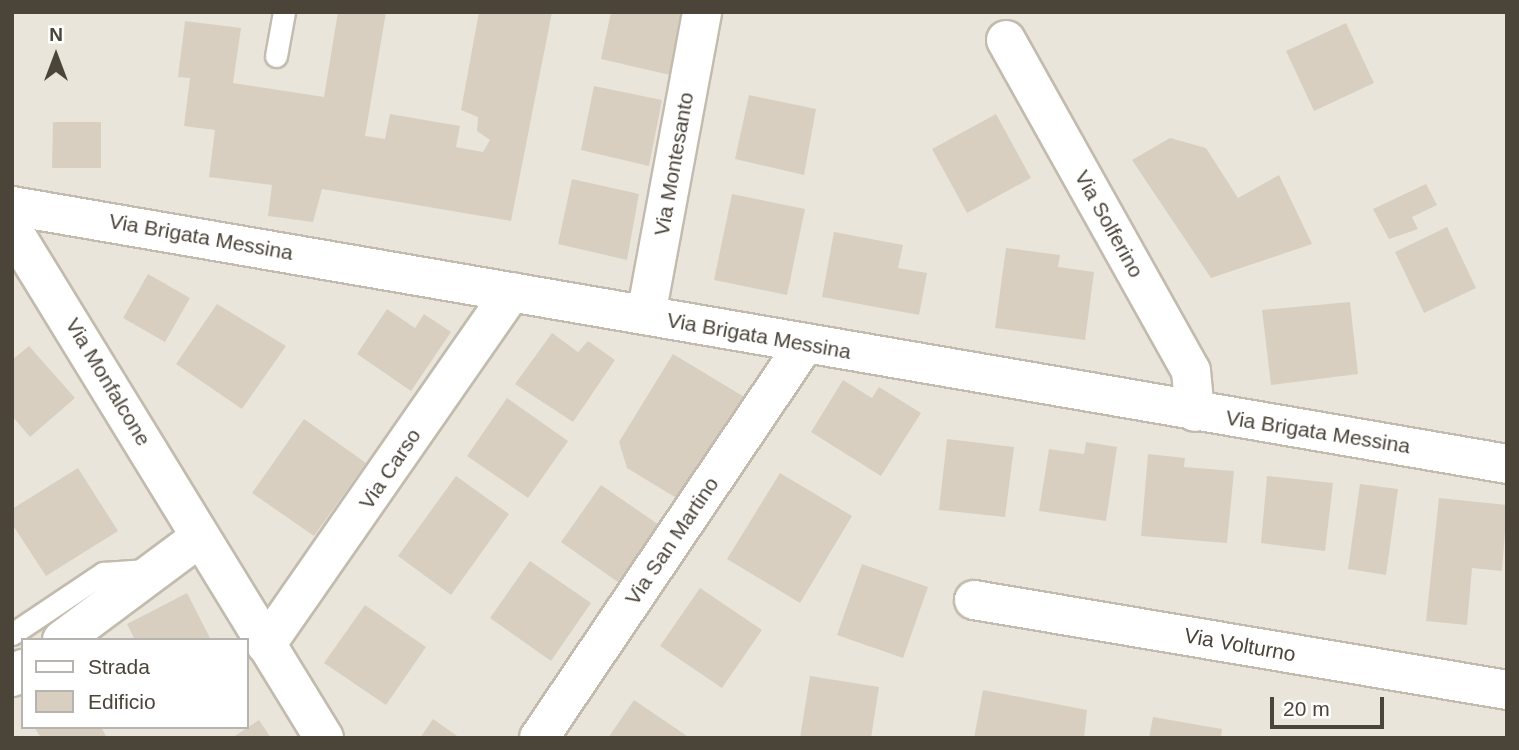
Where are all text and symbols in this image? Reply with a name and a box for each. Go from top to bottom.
north arrow [21,21,91,91]
text: N [49,24,63,45]
street label: Via Montesanto [649,90,699,238]
street label: Via Solferino [1069,166,1149,282]
street label: Via Brigata Messina [107,208,295,266]
street label: Via Brigata Messina [665,307,853,365]
street label: Via Monfalcone [60,314,156,450]
street label: Via Brigata Messina [1224,405,1412,459]
street label: Via Carso [354,424,426,514]
street label: Via San Martino [620,472,724,610]
street label: Via Volturno [1182,623,1298,667]
legend [21,638,248,729]
text: Strada [88,655,150,678]
scale bar [1274,684,1388,728]
text: Edificio [88,690,156,713]
text: 20 m [1283,697,1330,720]

